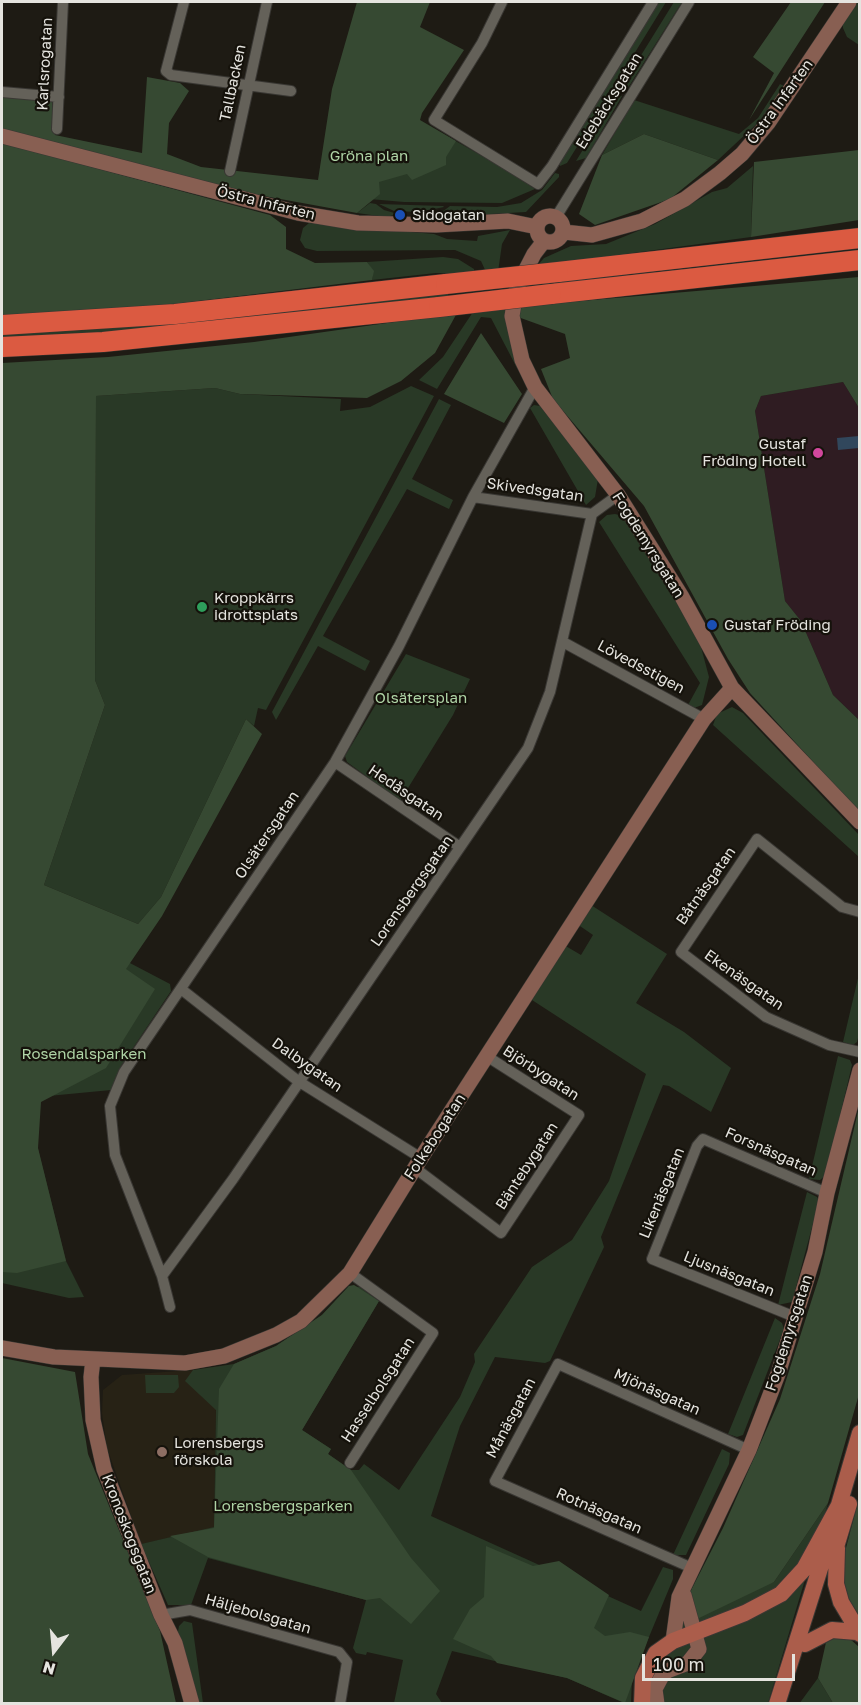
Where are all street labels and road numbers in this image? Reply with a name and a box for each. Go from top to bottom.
street label: Karlsrogatan [34,17,56,111]
street label: Tallbacken [216,43,250,123]
street label: Edebäcksgatan [572,49,646,153]
street label: Östra Infarten [743,56,817,148]
street label: Östra Infarten [215,182,317,224]
street label: Skivedsgatan [486,474,584,506]
street label: Fogdemyrsgatan [608,489,688,601]
street label: Lövedsstigen [594,636,688,698]
street label: Hedåsgatan [365,761,447,825]
street label: Olsätersgatan [231,788,303,882]
street label: Lorensbergsgatan [367,832,457,950]
street label: Båtnäsgatan [672,843,740,929]
street label: Ekenäsgatan [701,946,787,1014]
street label: Dalbygatan [268,1034,346,1096]
street label: Björbygatan [500,1042,582,1104]
street label: Folkebogatan [401,1091,469,1183]
street label: Bäntebygatan [492,1119,562,1213]
street label: Forsnäsgatan [722,1124,820,1180]
street label: Likenäsgatan [636,1145,688,1241]
street label: Ljusnäsgatan [681,1248,777,1300]
street label: Fogdemyrsgatan [762,1273,816,1393]
street label: Hasselbolsgatan [337,1334,419,1446]
street label: Mjönäsgatan [611,1365,703,1419]
street label: Månäsgatan [482,1375,540,1461]
street label: Kronoskogsgatan [98,1472,160,1596]
street label: Rotnäsgatan [553,1484,645,1538]
street label: Häljebolsgatan [203,1590,313,1638]

